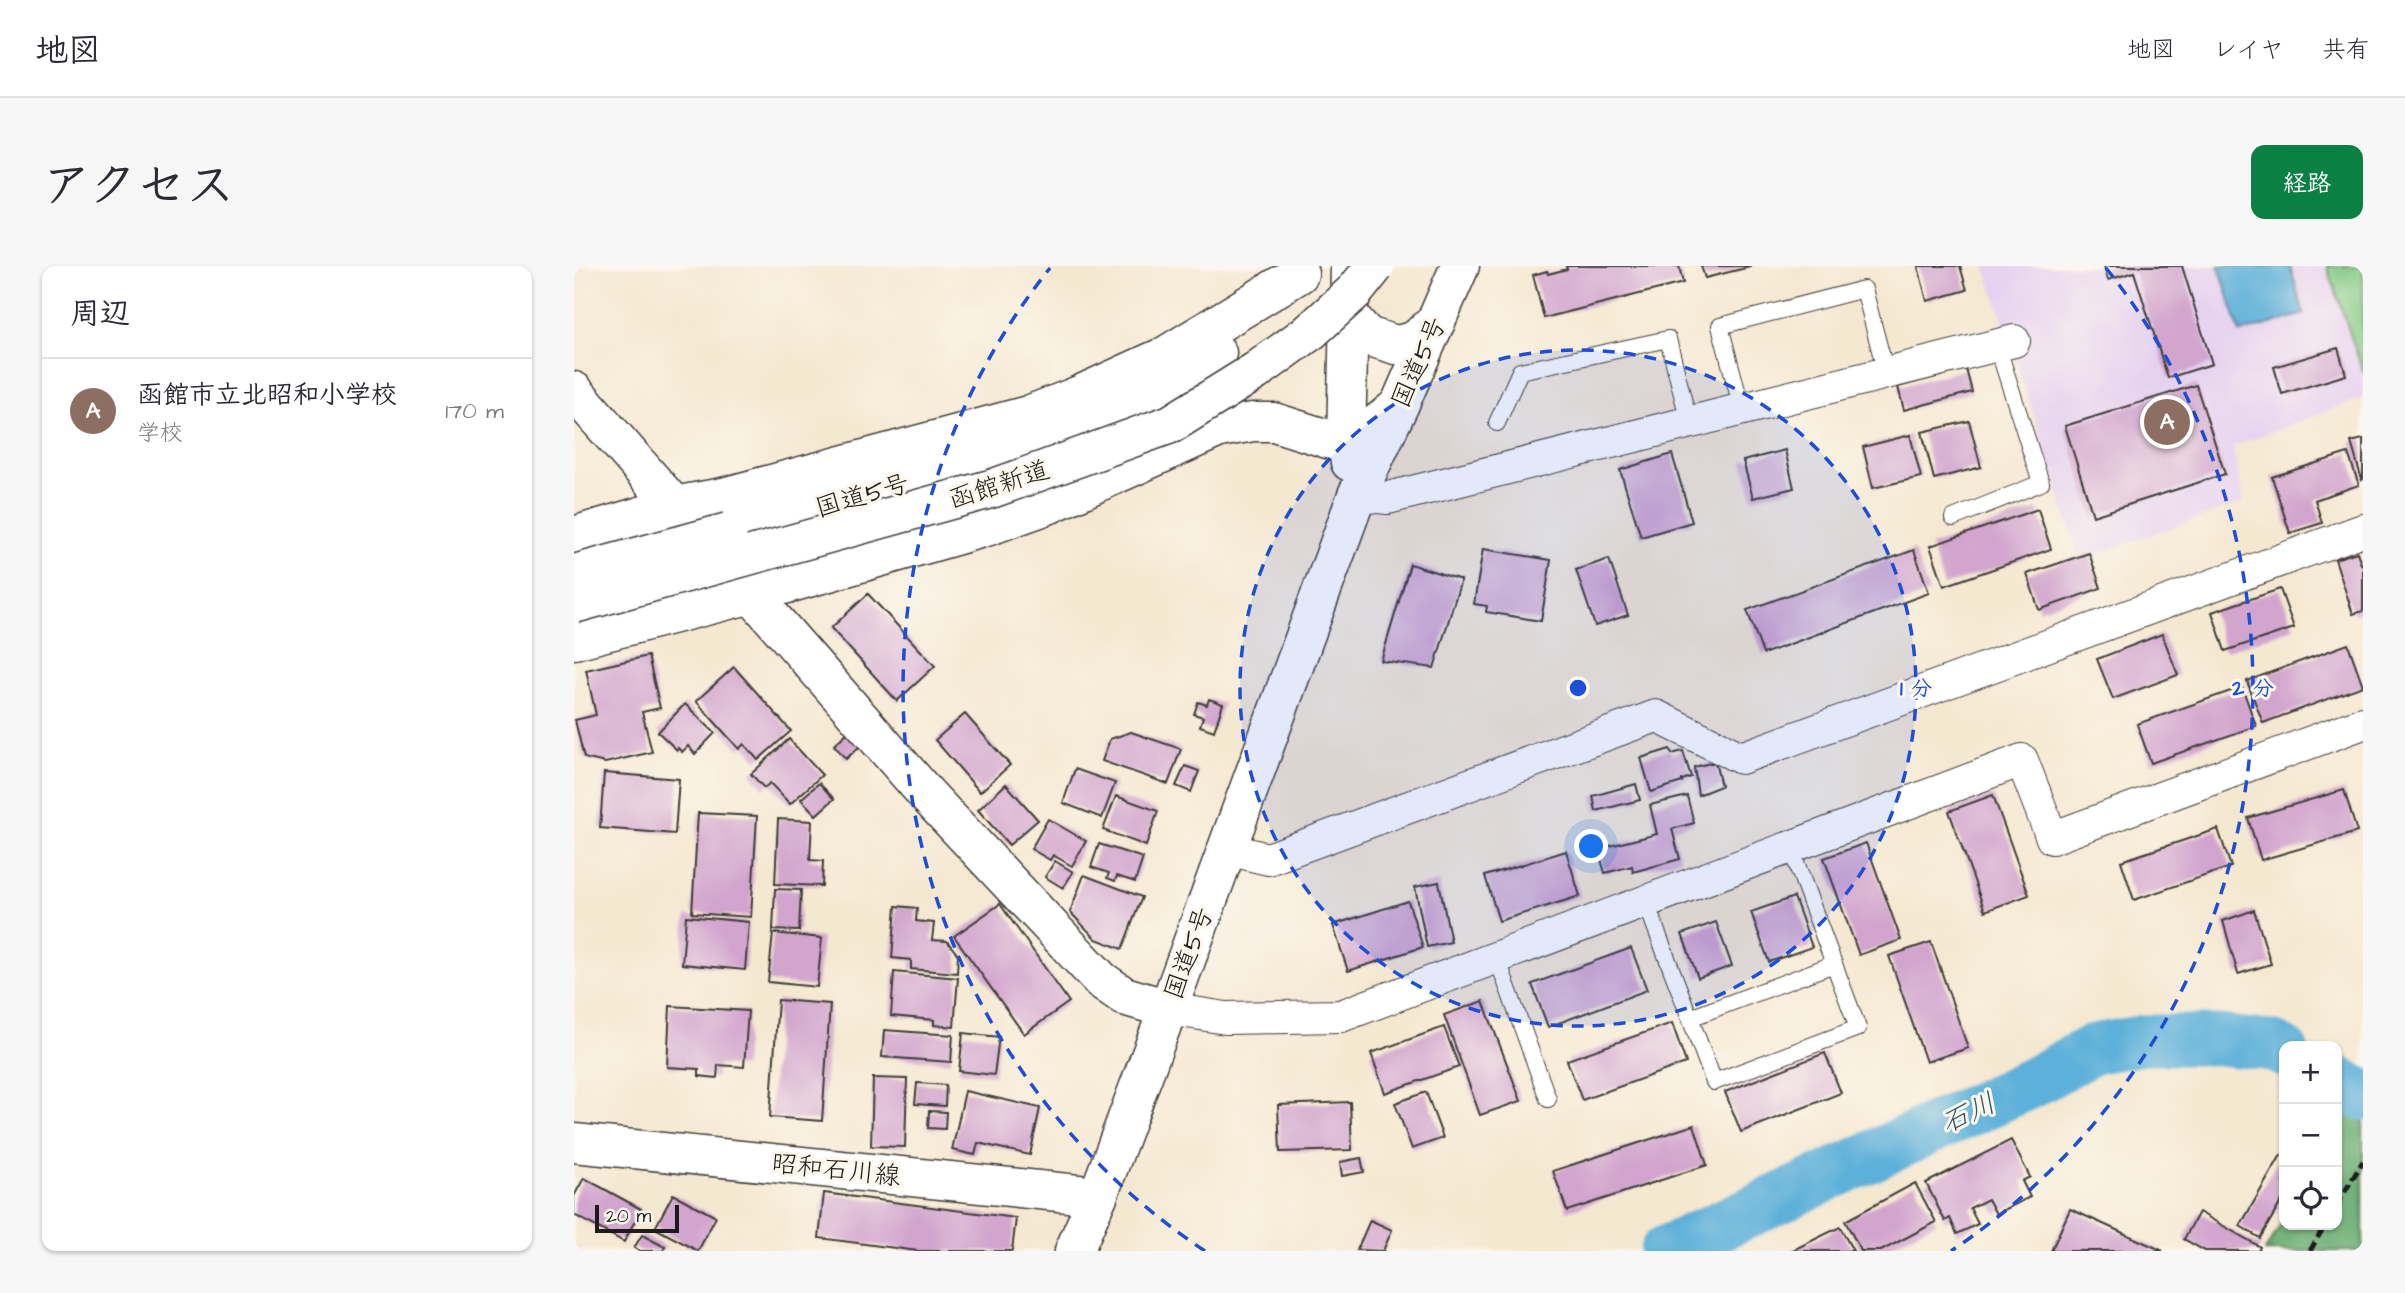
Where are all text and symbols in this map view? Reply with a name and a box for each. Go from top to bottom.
text: 地図 [35,28,101,74]
text: 地図 [2127,33,2175,67]
text: レイヤ [2213,33,2284,67]
text: 共有 [2322,33,2370,67]
button: 経路 [2251,145,2363,219]
text: アクセス [42,153,235,221]
text: 周辺 [70,293,130,335]
street label: 国道5号 [1383,311,1455,414]
text: 函館市立北昭和小学校 [137,377,397,413]
text: A [86,395,100,427]
text: 170 m [445,395,504,427]
pin: A [2144,396,2190,448]
text: 学校 [137,417,183,449]
street label: 函館新道 [944,452,1054,518]
street label: 国道5号 [811,465,914,527]
text: 1 分 [1900,674,1932,703]
text: 2 分 [2231,674,2274,703]
centre of rings [1566,676,1590,700]
your location [1574,829,1608,863]
street label: 国道5号 [1156,902,1222,1005]
map controls [2279,1041,2342,1230]
button: + [2279,1041,2342,1104]
water label: 石川 [1935,1084,2002,1143]
button: − [2279,1104,2342,1167]
street label: 昭和石川線 [769,1145,902,1195]
button: locate [2279,1167,2342,1230]
scale bar [595,1202,679,1234]
text: 20 m [606,1203,651,1230]

